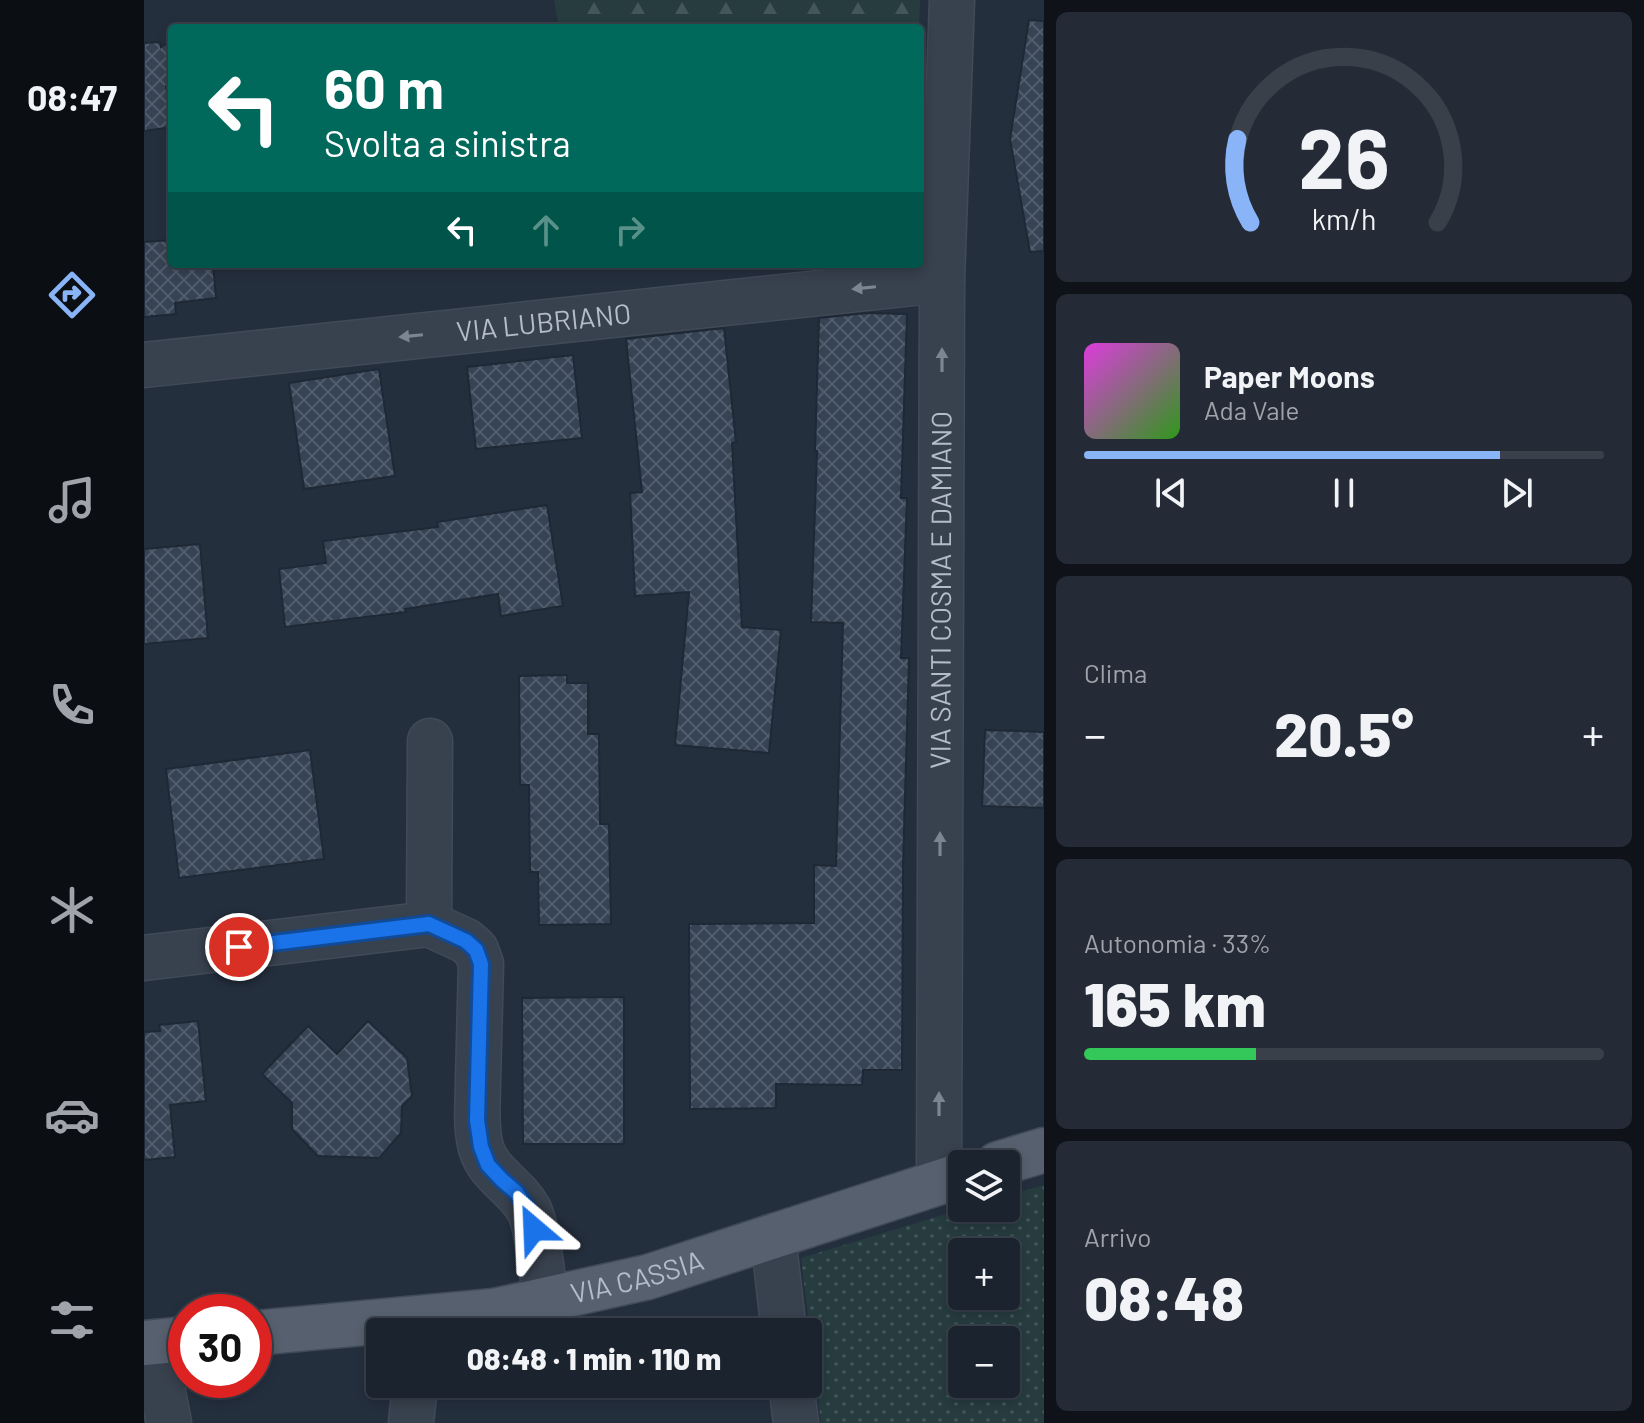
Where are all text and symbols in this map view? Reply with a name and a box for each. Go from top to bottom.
text: 60 m [324,53,444,120]
icon: left [192,56,296,160]
text: 08:47 [27,75,117,118]
text: 26 [1298,106,1390,206]
text: Svolta a sinistra [324,121,571,164]
text: km/h [1312,201,1376,236]
icon: left [440,208,484,252]
icon: ahead [524,208,568,252]
icon: right [608,208,652,252]
icon: directions [44,267,100,323]
one-way arrow [851,282,876,295]
street label: VIA LUBRIANO [454,295,633,348]
one-way arrow [398,330,423,343]
one-way arrow [936,347,948,372]
text: Paper Moons [1204,358,1375,394]
text: Ada Vale [1204,394,1299,425]
street label: VIA SANTI COSMA E DAMIANO [922,411,958,769]
icon: previous [1149,471,1193,515]
icon: pause [1322,471,1366,515]
icon: next [1495,471,1539,515]
icon: music [44,472,100,528]
text: Clima [1084,657,1147,688]
icon: phone [44,677,100,733]
text: 20.5° [1274,697,1414,769]
text: − [1084,707,1106,760]
text: + [1582,707,1604,760]
one-way arrow [934,831,946,856]
icon: climate [44,882,100,938]
pin [205,913,273,981]
icon: arrive [217,925,261,969]
text: Autonomia · 33% [1084,927,1271,958]
text: 165 km [1084,967,1266,1039]
icon: car [44,1087,100,1143]
one-way arrow [933,1091,945,1116]
map controls [948,1150,1020,1398]
button: layers [948,1150,1020,1222]
position arrow [492,1187,576,1271]
text: Arrivo [1084,1221,1151,1252]
button: + [948,1238,1020,1310]
street label: VIA CASSIA [567,1242,708,1310]
text: 08:48 [1084,1261,1244,1333]
icon: filters [44,1292,100,1348]
speed limit sign: 30 [168,1294,272,1398]
button: − [948,1326,1020,1398]
text: 08:48 · 1 min · 110 m [467,1340,721,1376]

